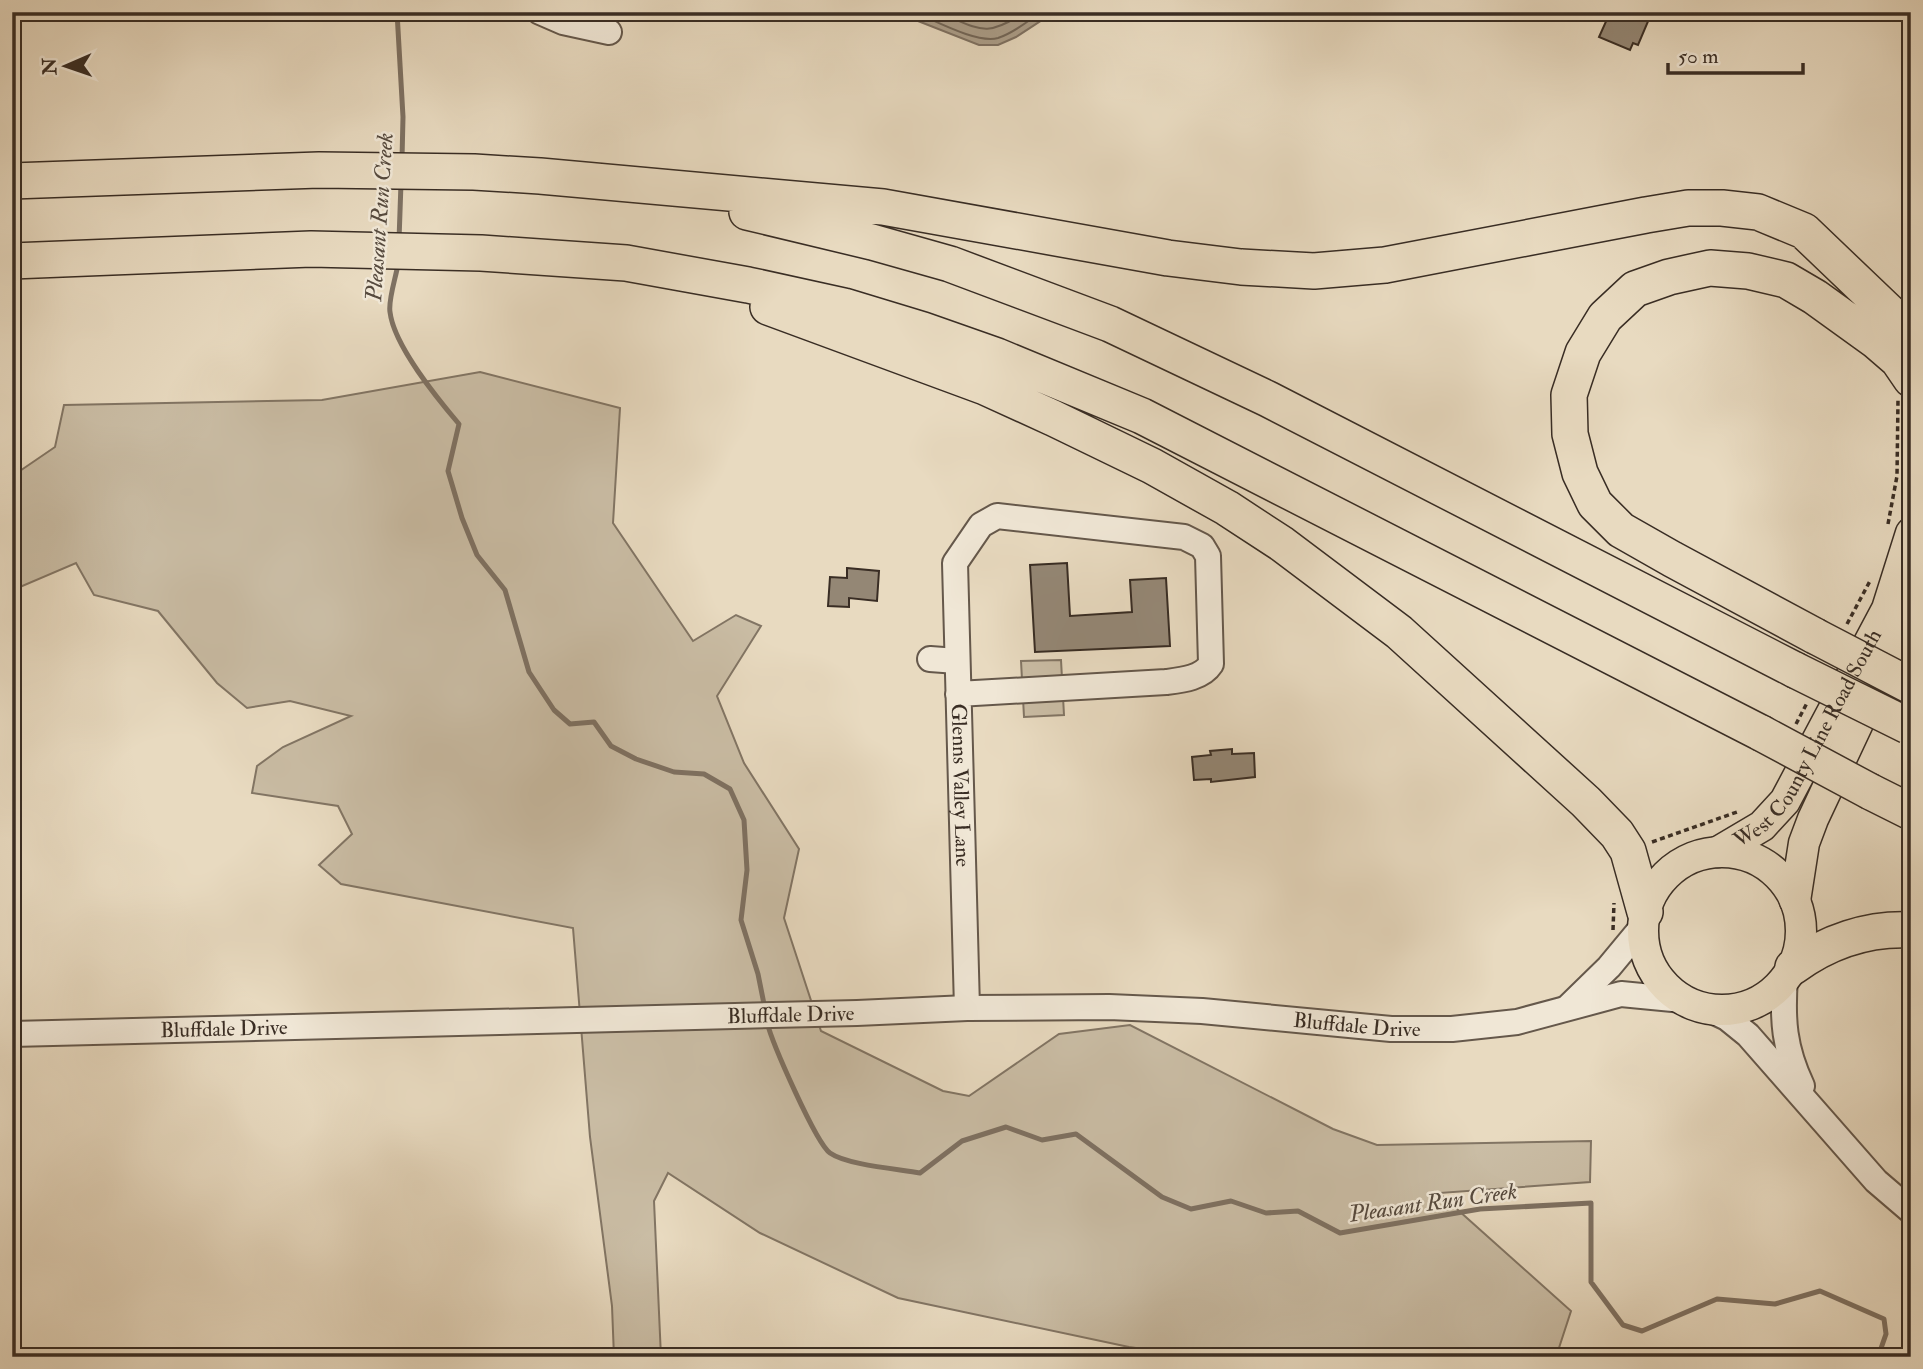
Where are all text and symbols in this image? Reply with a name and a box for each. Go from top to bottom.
north arrow [32,32,102,102]
scale bar [1668,32,1802,76]
text: 50 m [1678,43,1719,70]
text: N [38,57,62,76]
water label: Pleasant Run Creek [359,132,400,303]
street label: West County Line Road South [1728,625,1888,854]
street label: Glenns Valley Lane [945,703,976,867]
street label: Bluffdale Drive [727,1000,855,1030]
street label: Bluffdale Drive [1292,1007,1421,1043]
street label: Bluffdale Drive [160,1014,288,1044]
water label: Pleasant Run Creek [1346,1176,1519,1229]

